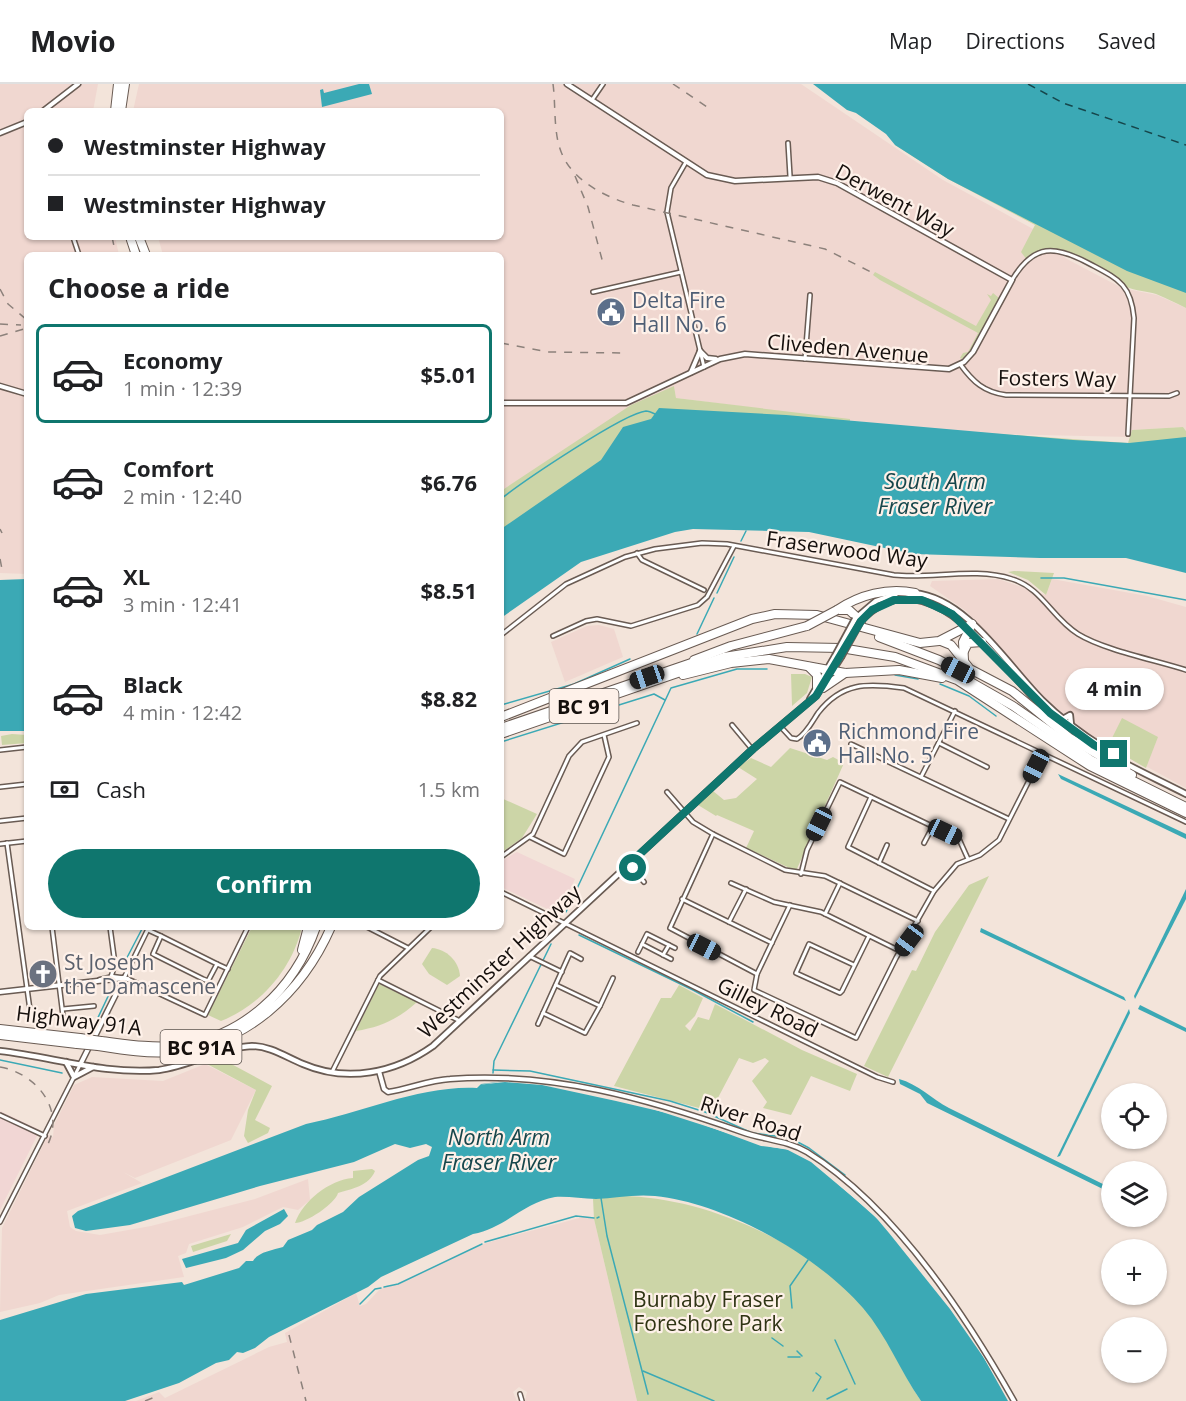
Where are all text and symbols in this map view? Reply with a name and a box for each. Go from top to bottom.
text: Movio [30,22,116,60]
text: Map [889,27,932,55]
text: Directions [965,27,1065,55]
text: Saved [1098,27,1156,55]
text: Westminster Highway [84,131,326,161]
street label: Derwent Way [831,157,960,243]
text: Westminster Highway [84,189,326,219]
text: Choose a ride [48,269,230,306]
place label: Delta Fire Hall No. 6 [632,286,727,338]
public building icon: Delta Fire Hall No. 6 [595,296,627,328]
street label: Cliveden Avenue [766,327,930,369]
text: Economy [123,345,222,375]
icon: car [51,347,105,401]
text: $5.01 [420,359,477,389]
street label: Fosters Way [998,363,1117,393]
text: 1 min · 12:39 [123,375,242,402]
text: Comfort [123,453,214,483]
icon: car [51,455,105,509]
water label: South Arm Fraser River [878,465,994,520]
text: $6.76 [420,467,477,497]
text: 2 min · 12:40 [123,483,242,510]
street label: Fraserwood Way [764,524,930,574]
text: XL [123,561,150,591]
icon: car [51,563,105,617]
text: $8.51 [420,575,477,605]
text: 3 min · 12:41 [123,591,242,618]
car [938,654,978,686]
car [627,663,667,691]
callout: 4 min [1064,667,1164,709]
text: Black [123,669,183,699]
icon: car [51,671,105,725]
text: 4 min [1087,675,1142,702]
text: $8.82 [420,683,477,713]
road number: BC 91 [550,689,618,723]
text: 4 min · 12:42 [123,699,242,726]
place label: Richmond Fire Hall No. 5 [838,717,979,769]
public building icon: Richmond Fire Hall No. 5 [801,727,833,759]
route end [1100,740,1127,767]
car [1020,746,1052,786]
icon: cash [48,773,81,806]
text: Cash [96,774,146,804]
text: 1.5 km [418,776,480,803]
car [803,804,835,844]
car [925,816,965,848]
button: Confirm [48,849,480,918]
route start [619,854,646,881]
street label: Westminster Highway [412,878,587,1044]
car [891,920,927,960]
car [684,931,724,963]
place label: St Joseph the Damascene [64,948,216,1000]
church icon: St Joseph the Damascene [27,958,59,990]
street label: Gilley Road [713,971,823,1043]
street label: Highway 91A [15,998,144,1042]
road number: BC 91A [160,1030,242,1064]
map controls [1101,1083,1167,1383]
button: locate [1101,1083,1167,1149]
street label: River Road [697,1089,805,1147]
water label: North Arm Fraser River [442,1121,558,1176]
button: layers [1101,1161,1167,1227]
button: + [1101,1239,1167,1305]
park label: Burnaby Fraser Foreshore Park [633,1285,783,1337]
button: − [1101,1317,1167,1383]

